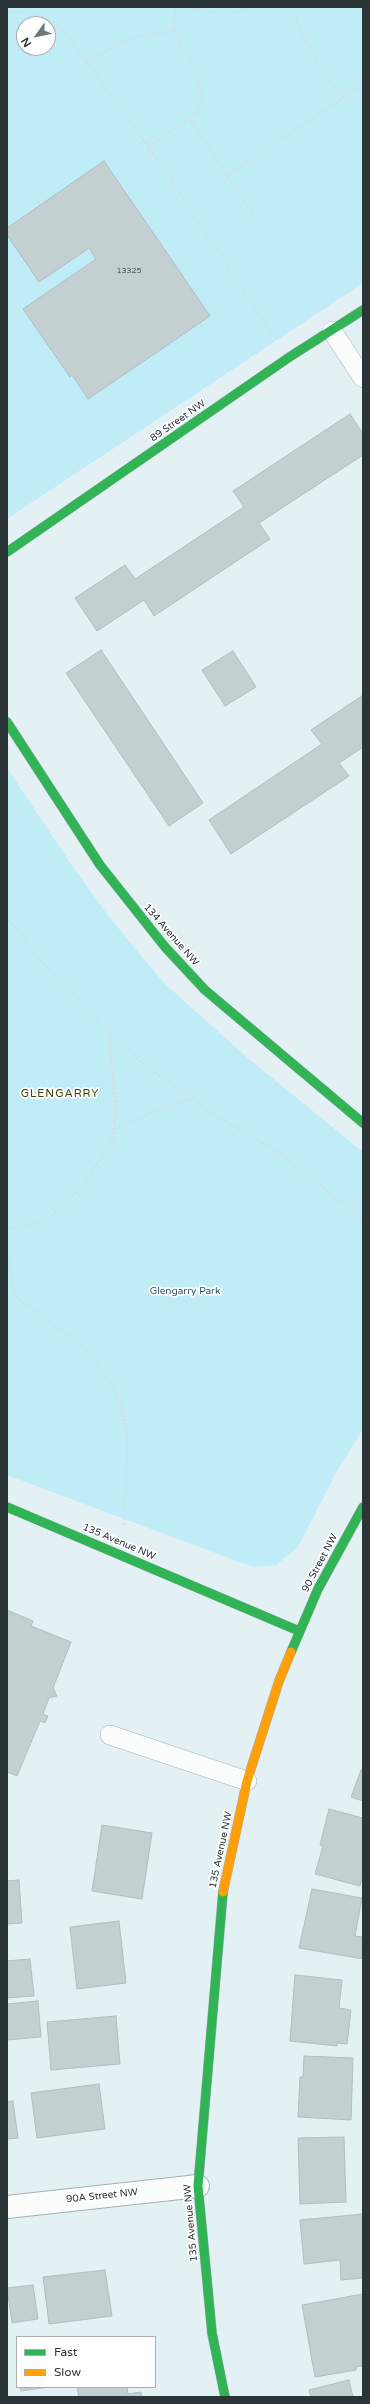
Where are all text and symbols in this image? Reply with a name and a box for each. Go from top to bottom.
north arrow [16,16,56,56]
text: N [18,35,34,50]
house number: 13325 [116,266,142,276]
street label: 89 Street NW [148,398,208,444]
street label: 134 Avenue NW [141,902,201,968]
district label: GLENGARRY [21,1087,99,1101]
park label: Glengarry Park [150,1285,220,1297]
street label: 135 Avenue NW [81,1521,157,1563]
street label: 90 Street NW [300,1532,340,1594]
street label: 135 Avenue NW [207,1811,235,1889]
street label: 135 Avenue NW [182,2184,200,2262]
street label: 90A Street NW [66,2186,138,2206]
legend [16,2336,156,2388]
text: Fast [54,2345,77,2359]
text: Slow [54,2365,81,2379]

